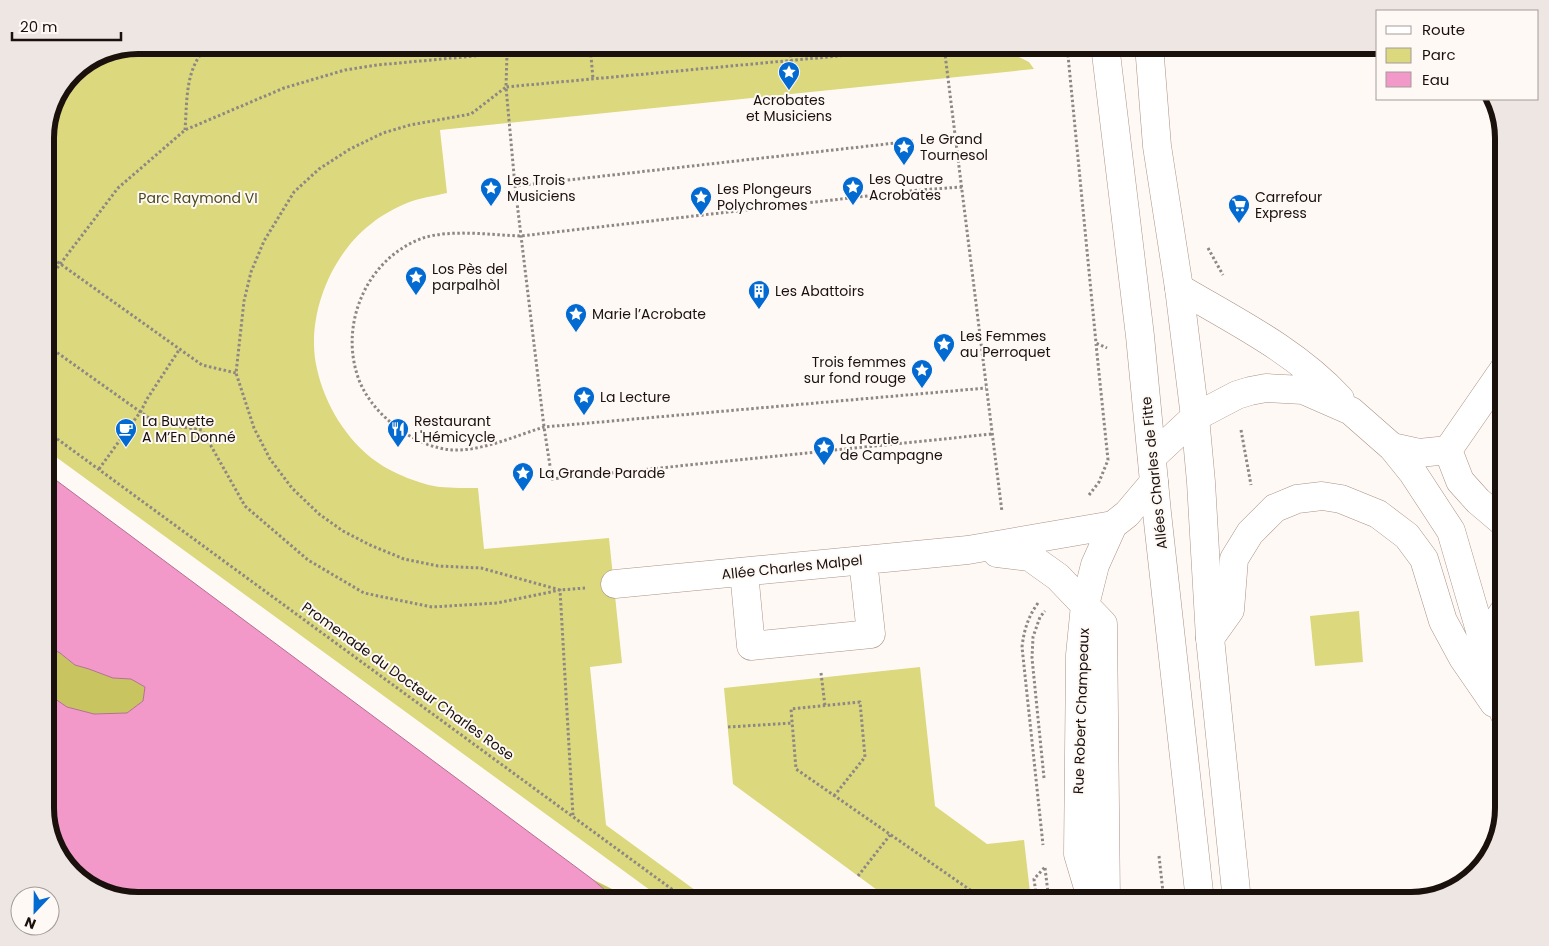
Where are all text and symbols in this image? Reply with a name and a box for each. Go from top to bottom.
scale bar [12,10,121,42]
legend [1376,10,1539,100]
text: 20 m [20,16,58,37]
text: Route [1422,19,1465,40]
text: Parc [1422,44,1456,65]
place icon: Acrobates et Musiciens [777,60,801,91]
text: Eau [1422,69,1449,90]
place label: Acrobates et Musiciens [746,90,832,126]
place label: Le Grand Tournesol [920,129,988,165]
place icon: Le Grand Tournesol [892,135,916,166]
place label: Les Quatre Acrobates [869,169,944,205]
place label: Les Trois Musiciens [507,170,576,206]
place icon: Les Quatre Acrobates [841,175,865,206]
place icon: Les Trois Musiciens [479,176,503,207]
place label: Les Plongeurs Polychromes [717,179,812,215]
place icon: Les Plongeurs Polychromes [689,185,713,216]
place label: Carrefour Express [1255,187,1322,223]
park label: Parc Raymond VI [138,188,258,208]
supermarket icon: Carrefour Express [1227,193,1251,224]
place label: Los Pès del parpalhòl [432,259,507,295]
place icon: Los Pès del parpalhòl [404,265,428,296]
building icon: Les Abattoirs [747,279,771,310]
place label: Les Abattoirs [775,281,864,301]
place icon: Marie l’Acrobate [564,302,588,333]
place label: Marie l’Acrobate [592,304,706,324]
place label: Les Femmes au Perroquet [960,326,1051,362]
place icon: Les Femmes au Perroquet [932,332,956,363]
place label: Trois femmes sur fond rouge [804,352,906,388]
place icon: Trois femmes sur fond rouge [910,358,934,389]
place icon: La Lecture [572,385,596,416]
place label: La Lecture [600,387,671,407]
street label: Allées Charles de Fitte [1136,395,1172,550]
place label: La Buvette A M’En Donné [142,411,236,447]
place label: Restaurant L'Hémicycle [414,411,496,447]
cafe icon: La Buvette A M’En Donné [114,417,138,448]
restaurant icon: Restaurant L'Hémicycle [386,417,410,448]
place label: La Partie de Campagne [840,429,943,465]
place icon: La Partie de Campagne [812,435,836,466]
place icon: La Grande Parade [511,461,535,492]
place label: La Grande Parade [539,463,665,483]
street label: Allée Charles Malpel [721,550,863,584]
street label: Promenade du Docteur Charles Rose [298,597,518,765]
street label: Rue Robert Champeaux [1068,627,1094,795]
north arrow [10,886,60,936]
text: N [22,912,39,934]

